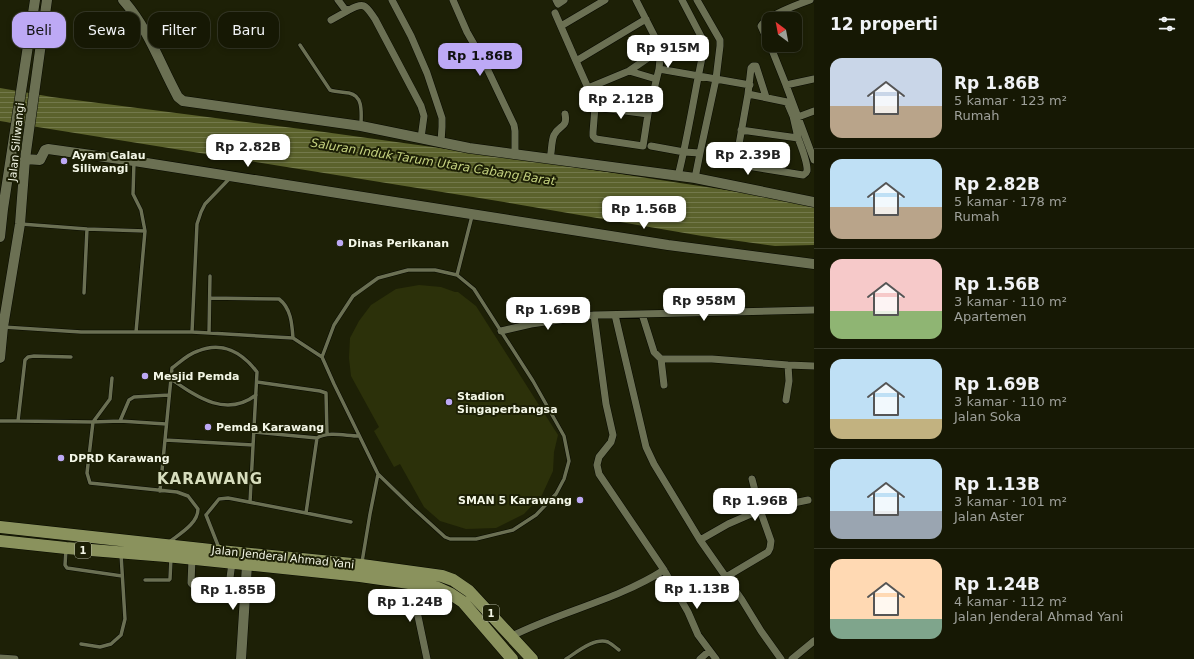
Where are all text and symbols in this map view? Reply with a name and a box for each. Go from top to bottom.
chip: Beli [12,12,66,48]
chip: Sewa [74,12,140,48]
chip: Filter [148,12,210,48]
chip: Baru [218,12,279,48]
north arrow [762,12,802,52]
map controls [762,12,802,52]
icon: filters [1156,13,1178,35]
text: 12 properti [830,14,938,34]
pin: Rp 915M [631,35,705,69]
text: Rp 915M [636,40,700,55]
pin: Rp 1.86B [439,43,521,77]
text: Rp 1.86B [447,48,513,63]
text: Rp 1.86B [954,73,1040,93]
icon: home [862,74,910,122]
pin: Rp 2.12B [580,86,662,120]
text: Rp 2.12B [588,91,654,106]
text: 5 kamar · 123 m² [954,93,1067,108]
street label: Jalan Siliwangi [6,102,27,183]
text: Rumah [954,108,1000,123]
pin: Rp 2.82B [207,134,289,168]
water label: Saluran Induk Tarum Utara Cabang Barat [310,136,558,188]
text: Rp 2.82B [215,139,281,154]
pin: Rp 2.39B [707,142,789,176]
text: Rp 2.39B [715,147,781,162]
place label: Ayam Galau Siliwangi [72,149,145,175]
marker: Ayam Galau Siliwangi [59,156,69,166]
text: Rp 2.82B [954,174,1040,194]
icon: home [862,175,910,223]
text: 5 kamar · 178 m² [954,194,1067,209]
pin: Rp 1.56B [603,196,685,230]
text: Rp 1.56B [611,201,677,216]
text: Rumah [954,209,1000,224]
place label: Dinas Perikanan [348,237,449,250]
marker: Dinas Perikanan [335,238,345,248]
text: Rp 1.56B [954,274,1040,294]
icon: home [862,275,910,323]
pin: Rp 958M [667,288,741,322]
text: Rp 958M [672,293,736,308]
text: 3 kamar · 110 m² [954,294,1067,309]
pin: Rp 1.69B [507,297,589,331]
text: Rp 1.69B [515,302,581,317]
text: Apartemen [954,309,1026,324]
place label: Mesjid Pemda [153,370,239,383]
marker: Mesjid Pemda [140,371,150,381]
text: Rp 1.69B [954,374,1040,394]
icon: home [862,375,910,423]
place label: Stadion Singaperbangsa [457,390,558,416]
text: 3 kamar · 110 m² [954,394,1067,409]
marker: Stadion Singaperbangsa [444,397,454,407]
text: Jalan Soka [954,409,1021,424]
place label: Pemda Karawang [216,421,324,434]
marker: Pemda Karawang [203,422,213,432]
place label: DPRD Karawang [69,452,170,465]
marker: DPRD Karawang [56,453,66,463]
district label: KARAWANG [157,470,263,488]
text: Rp 1.13B [954,474,1040,494]
icon: home [862,475,910,523]
pin: Rp 1.96B [714,488,796,522]
text: Rp 1.96B [722,493,788,508]
place label: SMAN 5 Karawang [458,494,572,507]
text: 3 kamar · 101 m² [954,494,1067,509]
marker: SMAN 5 Karawang [575,495,585,505]
text: Jalan Aster [954,509,1024,524]
road number: 1 [75,542,91,558]
street label: Jalan Jenderal Ahmad Yani [210,543,355,571]
text: Rp 1.24B [954,574,1040,594]
icon: home [862,575,910,623]
pin: Rp 1.13B [656,576,738,610]
pin: Rp 1.85B [192,577,274,611]
text: Rp 1.13B [664,581,730,596]
text: Rp 1.85B [200,582,266,597]
pin: Rp 1.24B [369,589,451,623]
text: Rp 1.24B [377,594,443,609]
text: 4 kamar · 112 m² [954,594,1067,609]
road number: 1 [483,605,499,621]
text: Jalan Jenderal Ahmad Yani [954,609,1123,624]

